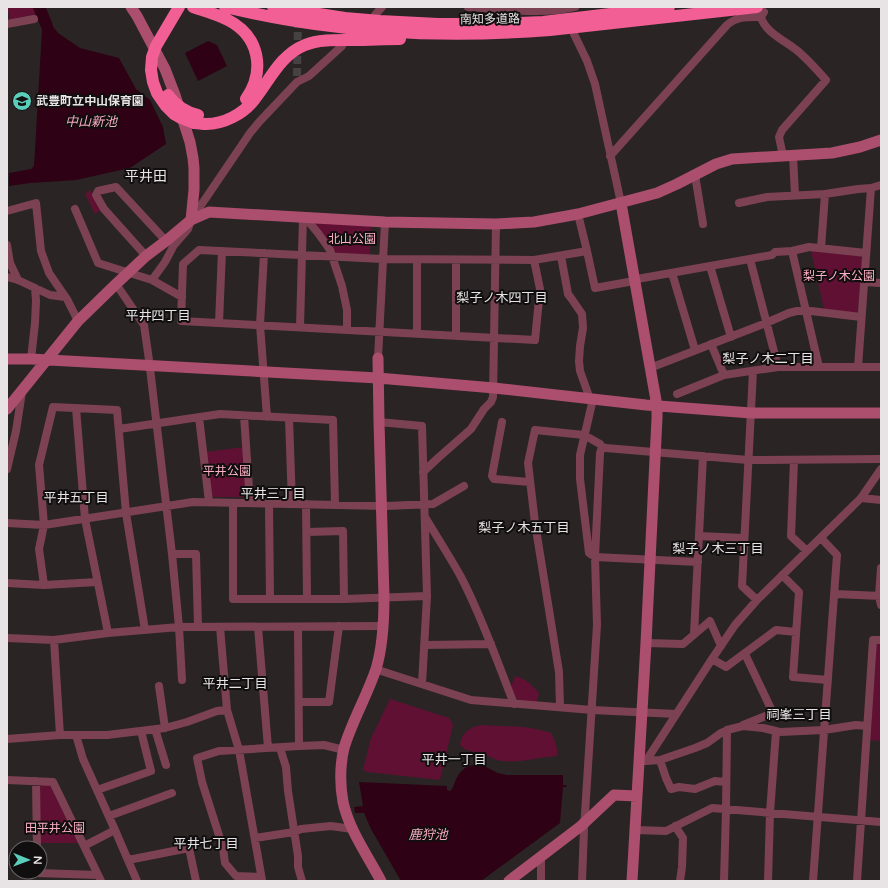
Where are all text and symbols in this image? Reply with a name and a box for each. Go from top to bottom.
street label: 南知多道路 [460,11,520,27]
school or university icon: 武豊町立中山保育園 [11,90,33,112]
place label: 武豊町立中山保育園 [36,94,144,108]
water label: 中山新池 [65,114,119,130]
district label: 平井田 [125,168,167,185]
park label: 北山公園 [328,232,376,246]
park label: 梨子ノ木公園 [803,269,875,283]
district label: 梨子ノ木四丁目 [456,290,548,306]
district label: 平井四丁目 [125,308,191,324]
district label: 梨子ノ木二丁目 [722,351,814,367]
park label: 平井公園 [203,464,251,478]
district label: 平井三丁目 [240,486,306,502]
district label: 平井五丁目 [43,490,109,506]
district label: 梨子ノ木五丁目 [478,520,570,536]
district label: 梨子ノ木三丁目 [672,541,764,557]
district label: 平井二丁目 [202,676,268,692]
district label: 祠峯三丁目 [766,707,832,723]
district label: 平井一丁目 [421,752,487,768]
park label: 田平井公園 [25,821,85,835]
water label: 鹿狩池 [408,827,449,843]
district label: 平井七丁目 [173,836,239,852]
north arrow [8,840,48,880]
text: N [31,856,44,865]

